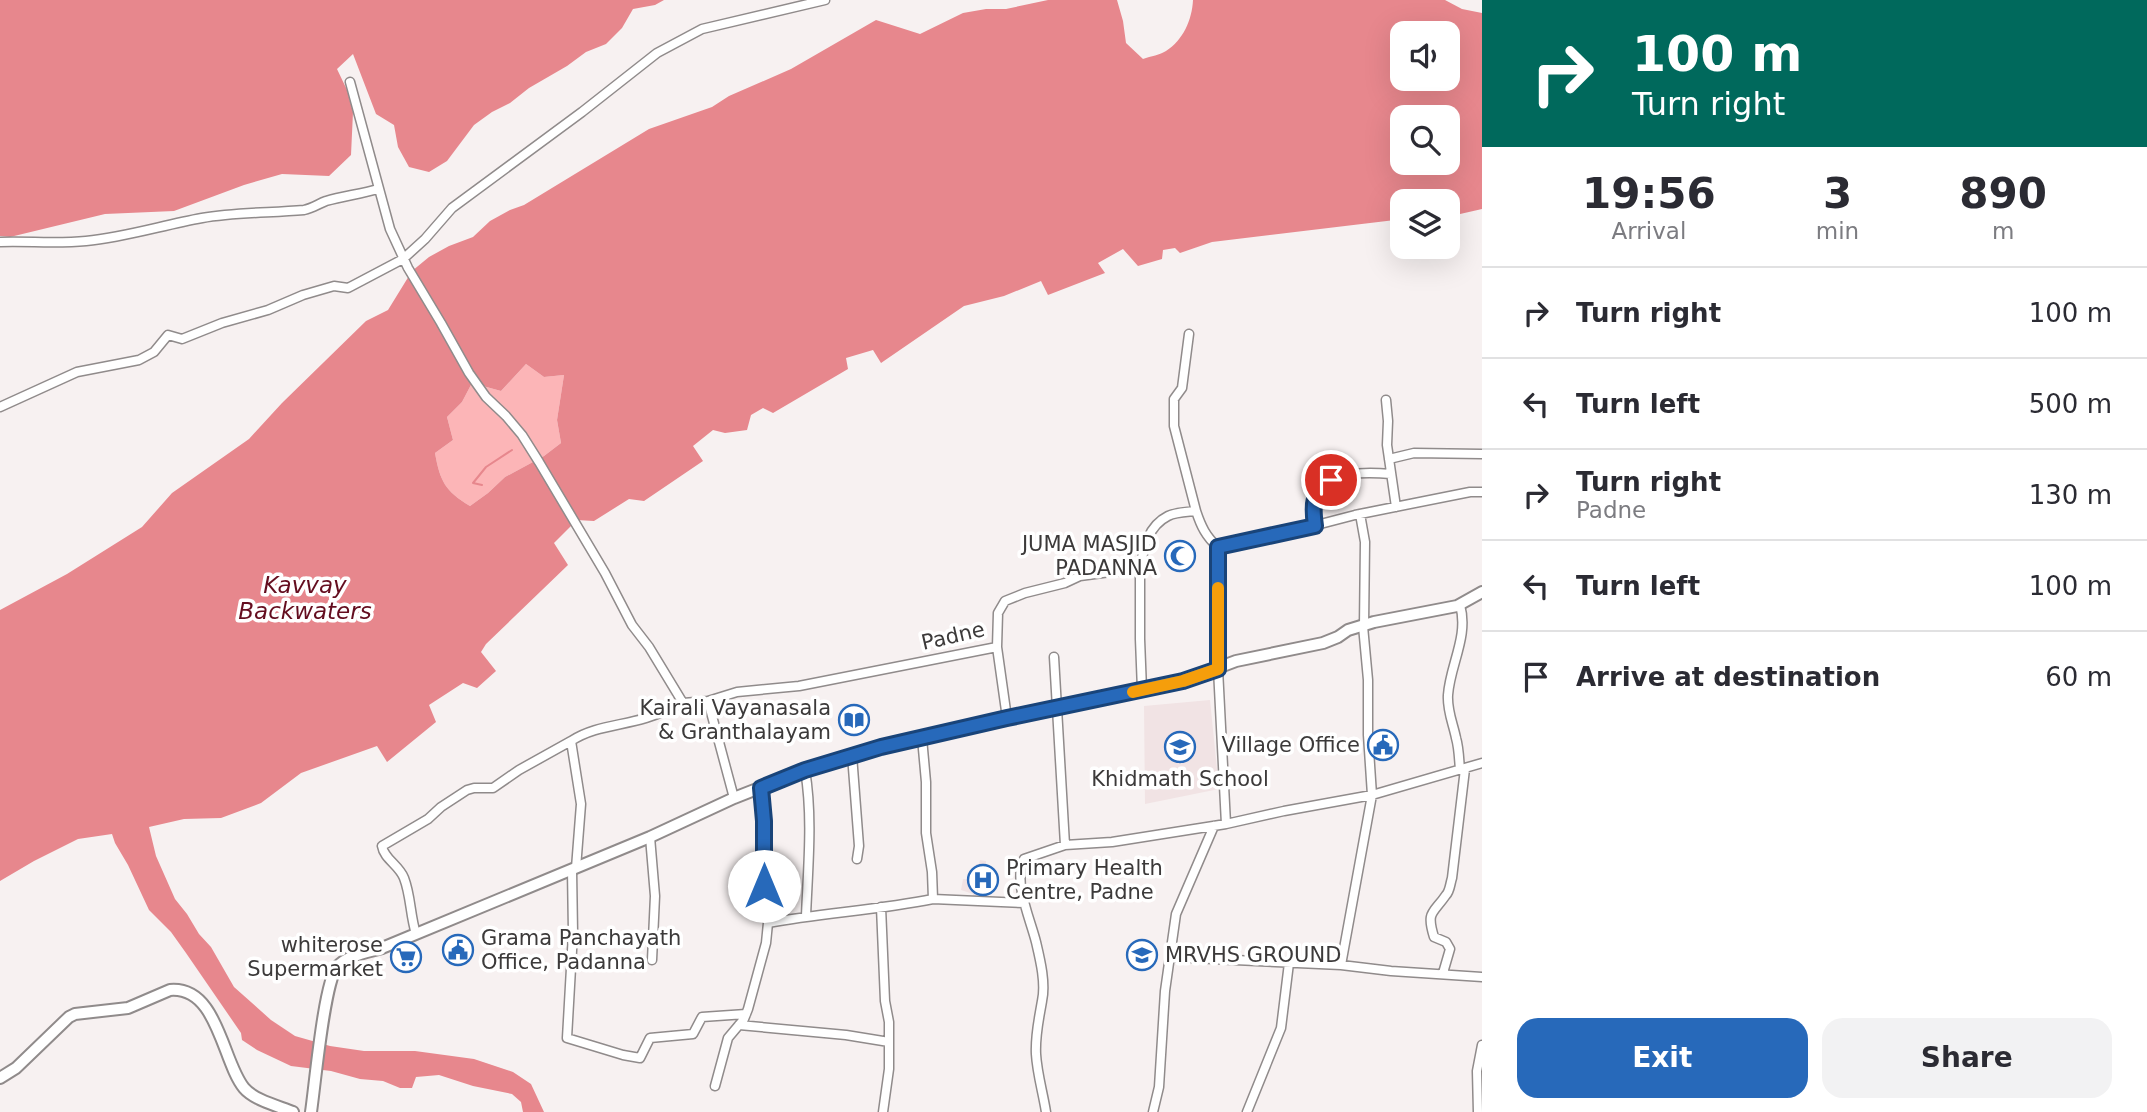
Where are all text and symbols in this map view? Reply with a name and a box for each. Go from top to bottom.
map controls [1390,21,1460,259]
button: sound [1390,21,1460,91]
text: 100 m [1632,26,1802,83]
icon: right [1517,28,1608,119]
text: Turn right [1632,85,1785,123]
button: search [1390,105,1460,175]
text: 19:56 [1582,169,1716,218]
text: 3 [1823,169,1852,218]
text: 890 [1959,169,2047,218]
button: layers [1390,189,1460,259]
text: Arrival [1612,218,1686,244]
text: min [1816,218,1859,244]
text: m [1992,218,2014,244]
icon: right [1517,294,1555,332]
text: Turn right [1576,298,1721,328]
text: 100 m [2029,298,2112,328]
icon: left [1517,385,1555,423]
text: Turn left [1576,389,1700,419]
text: 500 m [2029,389,2112,419]
pin [1301,450,1361,510]
icon: arrive [1312,461,1350,499]
text: Turn right [1576,467,1721,497]
icon: right [1517,476,1555,514]
text: 130 m [2029,480,2112,510]
text: Padne [1576,497,1646,523]
place label: JUMA MASJID PADANNA [1020,532,1158,580]
mosque icon: JUMA MASJID PADANNA [1163,539,1197,573]
icon: left [1517,567,1555,605]
text: Turn left [1576,571,1700,601]
text: 100 m [2029,571,2112,601]
water label: Kavvay Backwaters [238,572,372,624]
street label: Padne [919,617,987,655]
icon: arrive [1517,658,1555,696]
text: Arrive at destination [1576,662,1880,692]
text: 60 m [2045,662,2112,692]
place label: Kairali Vayanasala & Granthalayam [639,696,831,744]
library icon: Kairali Vayanasala & Granthalayam [837,703,871,737]
public building icon: Village Office [1366,728,1400,762]
school or university icon: Khidmath School [1163,730,1197,764]
place label: Village Office [1222,733,1360,757]
place label: Khidmath School [1091,767,1269,791]
position arrow [727,849,801,923]
place label: Primary Health Centre, Padne [1006,856,1163,904]
hospital icon: Primary Health Centre, Padne [966,863,1000,897]
place label: Grama Panchayath Office, Padanna [481,926,681,974]
place label: whiterose Supermarket [247,933,383,981]
public building icon: Grama Panchayath Office, Padanna [441,933,475,967]
school or university icon: MRVHS GROUND [1125,938,1159,972]
supermarket icon: whiterose Supermarket [389,940,423,974]
place label: MRVHS GROUND [1165,943,1341,967]
button: Exit [1517,1018,1808,1098]
button: Share [1822,1018,2112,1098]

